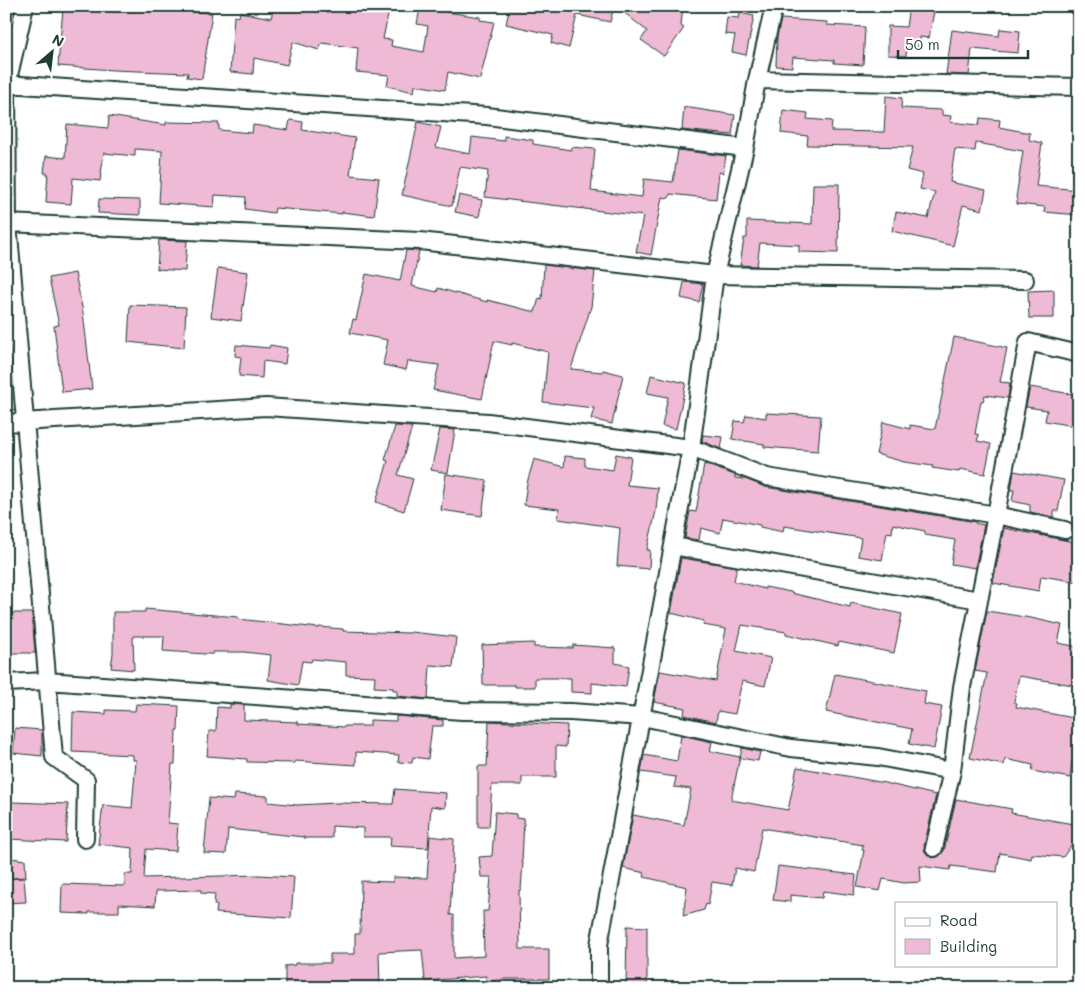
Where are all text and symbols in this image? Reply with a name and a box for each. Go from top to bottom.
north arrow [28,28,78,78]
scale bar [898,28,1028,60]
text: N [49,29,67,51]
text: 50 m [905,34,940,54]
legend [895,902,1058,966]
text: Road [940,910,977,930]
text: Building [940,936,997,956]

